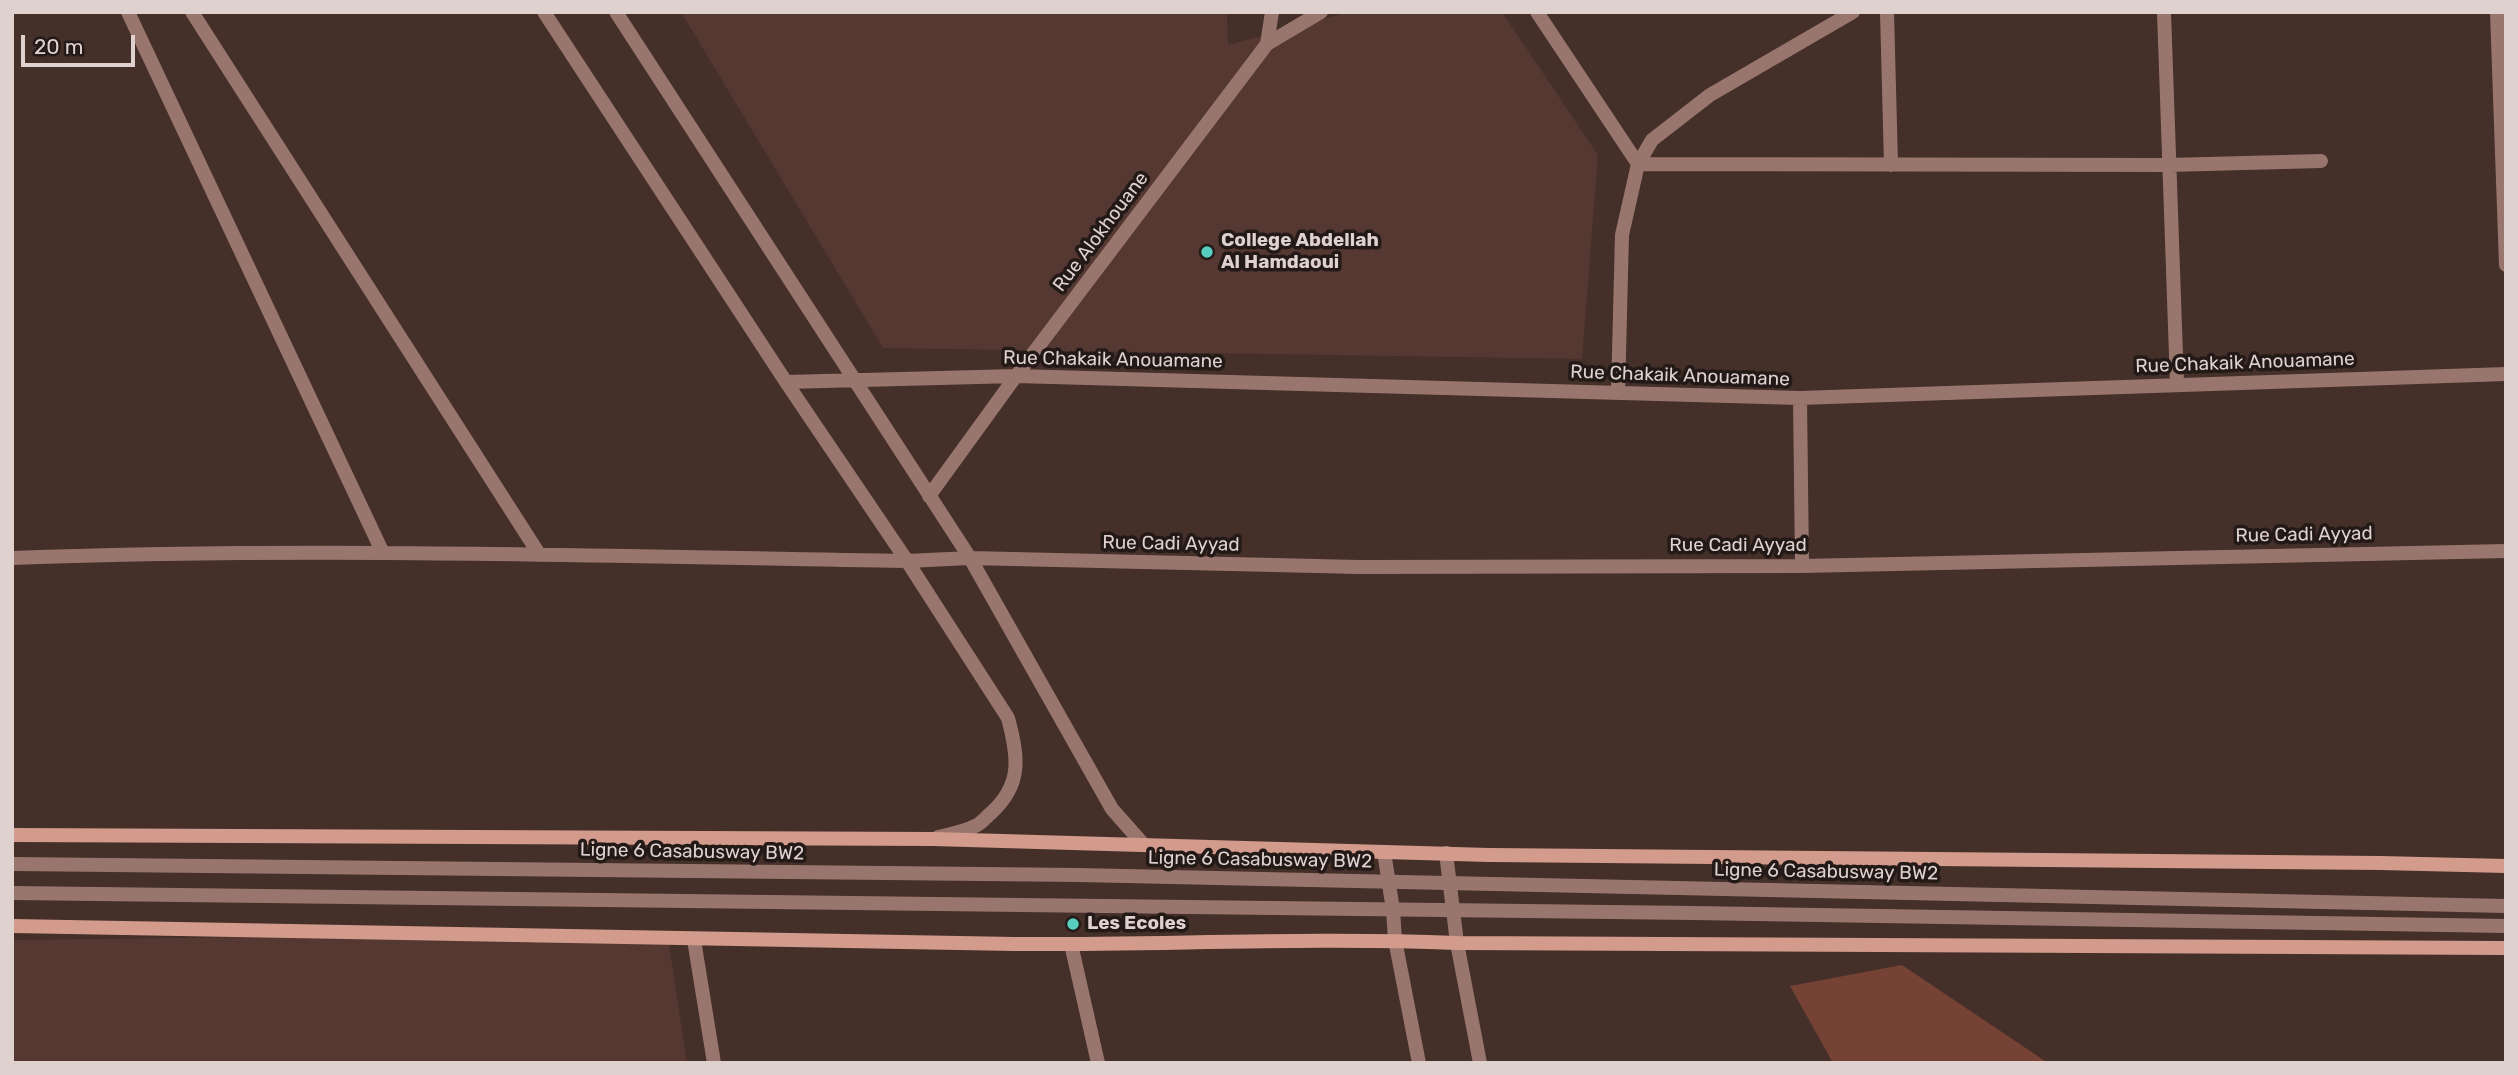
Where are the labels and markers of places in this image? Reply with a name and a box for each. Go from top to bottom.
place label: College Abdellah Al Hamdaoui [1221,230,1379,274]
marker: College Abdellah Al Hamdaoui [1199,244,1215,260]
place label: Les Ecoles [1087,913,1186,935]
marker: Les Ecoles [1065,916,1081,932]

